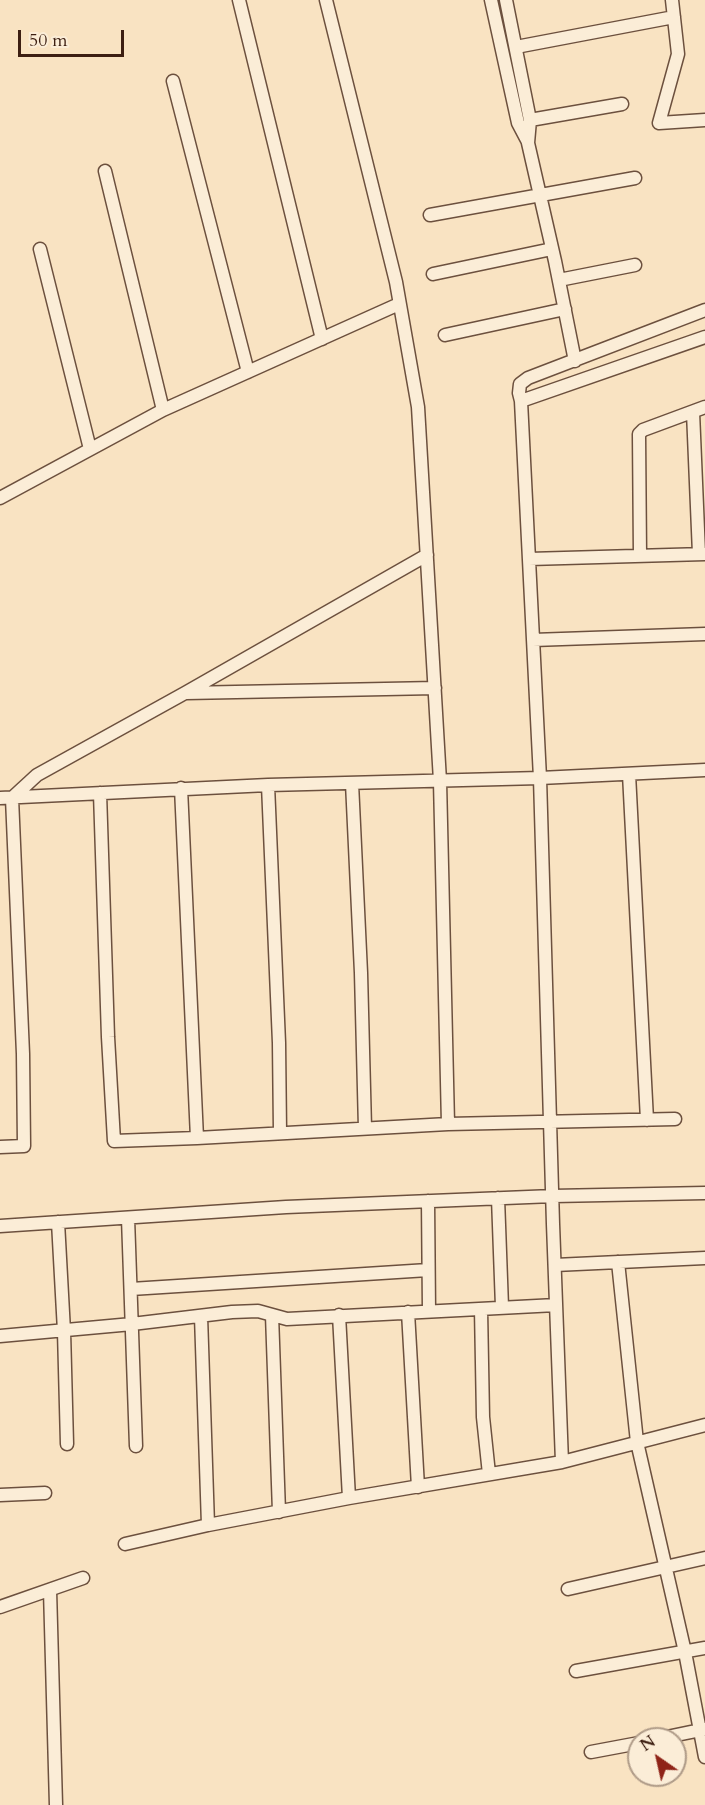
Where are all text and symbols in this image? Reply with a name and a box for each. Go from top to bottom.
scale bar [21,18,128,56]
text: 50 m [29,28,68,53]
north arrow [627,1727,687,1787]
text: N [636,1731,660,1757]

